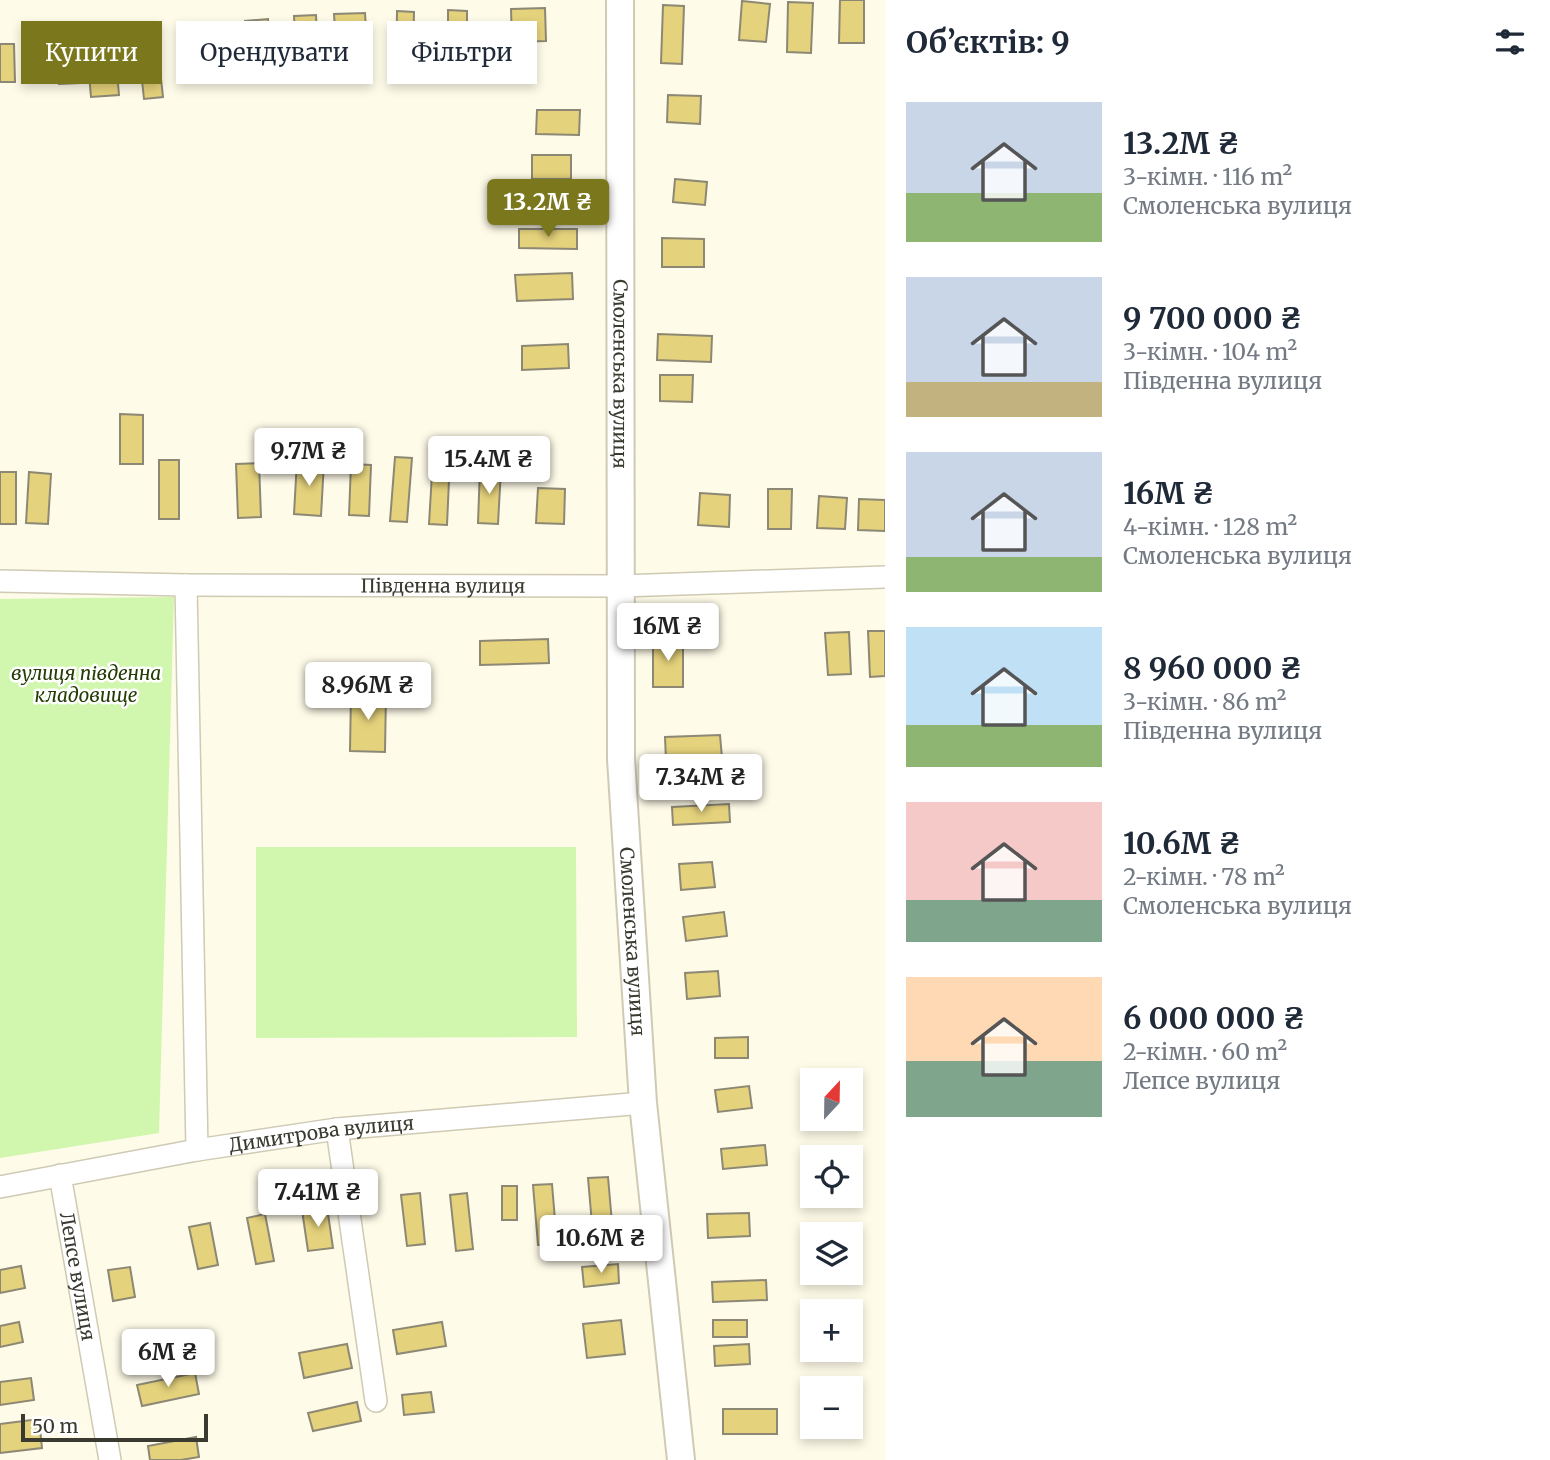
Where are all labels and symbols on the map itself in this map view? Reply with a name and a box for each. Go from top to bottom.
pin: 13.2M ₴ [483,180,613,239]
street label: Смоленська вулиця [608,279,633,469]
pin: 9.7M ₴ [252,428,366,488]
pin: 15.4M ₴ [424,436,554,496]
street label: Південна вулиця [361,573,525,598]
pin: 16M ₴ [619,604,717,663]
park label: вулиця південна кладовище [11,661,161,707]
pin: 8.96M ₴ [303,662,433,722]
pin: 7.34M ₴ [636,754,766,814]
street label: Смоленська вулиця [615,846,651,1037]
north arrow [800,1068,863,1130]
street label: Димитрова вулиця [227,1111,415,1157]
pin: 7.41M ₴ [253,1170,383,1229]
street label: Лепсе вулиця [55,1210,101,1343]
pin: 10.6M ₴ [536,1216,666,1275]
pin: 6M ₴ [127,1330,209,1389]
scale bar [21,1411,208,1443]

